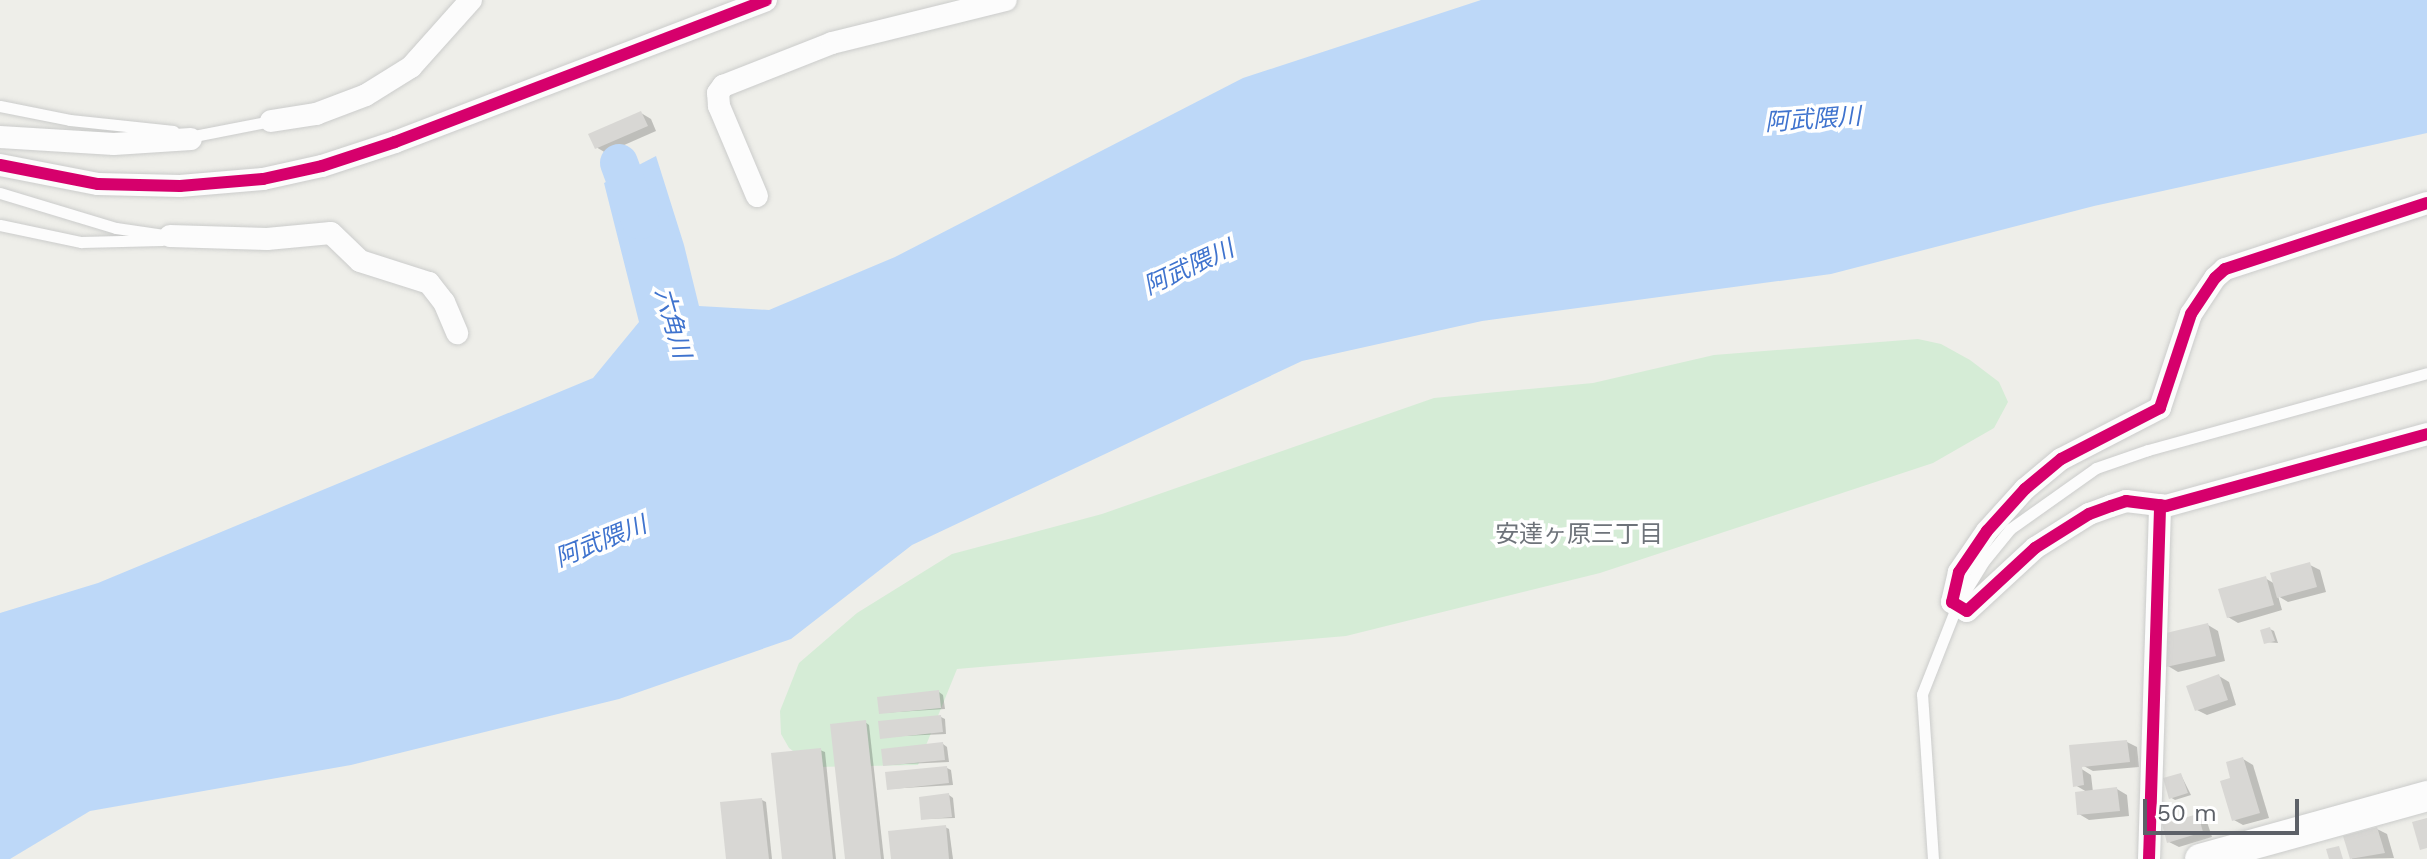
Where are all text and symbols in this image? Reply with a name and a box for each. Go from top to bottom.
water label: 阿武隈川 [1764,102,1862,138]
water label: 阿武隈川 [1139,235,1239,301]
water label: 六角川 [648,284,696,362]
water label: 阿武隈川 [551,511,651,573]
district label: 安達ヶ原三丁目 [1495,521,1663,549]
scale bar [2147,783,2303,833]
text: 50 m [2157,799,2217,827]

